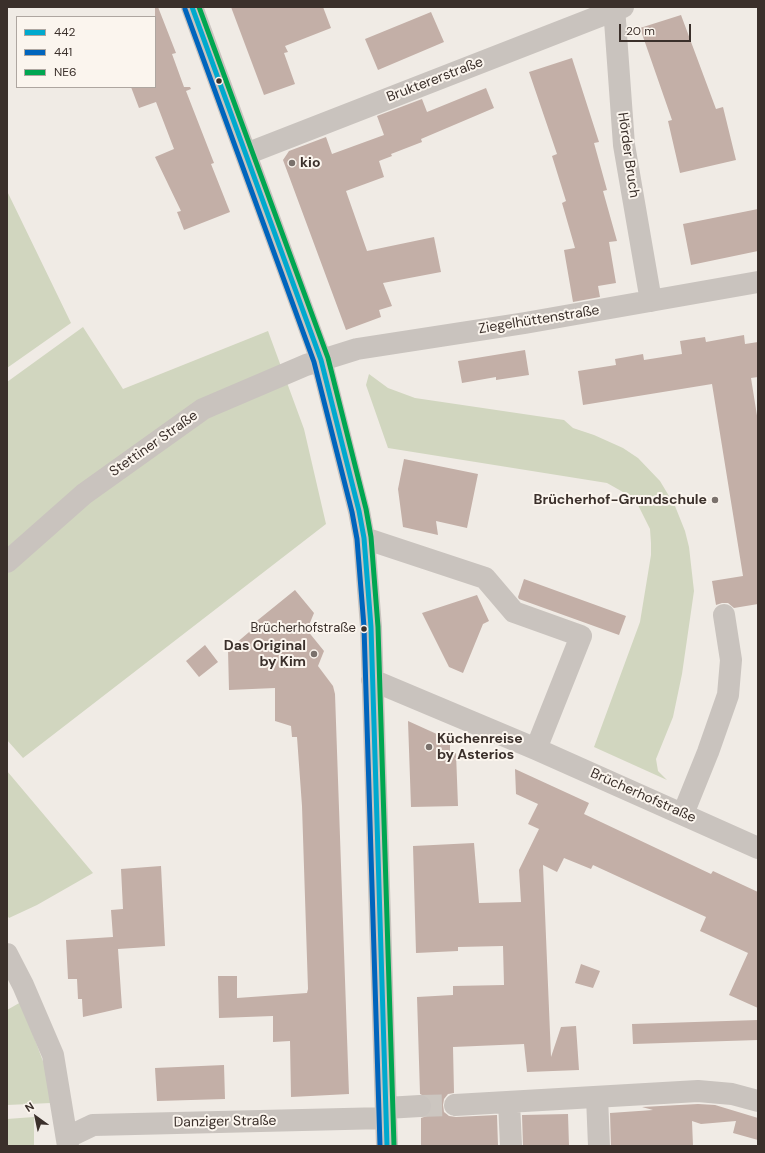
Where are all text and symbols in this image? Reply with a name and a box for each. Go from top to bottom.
legend [16,16,156,88]
scale bar [621,16,693,42]
text: 20 m [626,23,655,39]
text: 442 [54,24,75,40]
text: 441 [54,44,72,60]
street label: Bruktererstraße [384,54,486,106]
text: NE6 [54,64,77,80]
unlabelled marker [214,76,224,86]
street label: Hörder Bruch [614,111,642,199]
place label: kio [300,155,320,171]
marker: kio [287,158,297,168]
street label: Ziegelhüttenstraße [477,302,601,338]
street label: Stettiner Straße [107,407,201,481]
place label: Brücherhof-Grundschule [534,492,707,508]
marker: Brücherhof-Grundschule [710,495,720,505]
place label: Brücherhofstraße [250,621,356,637]
marker: Brücherhofstraße [359,624,369,634]
place label: Das Original by Kim [224,638,306,670]
marker: Das Original by Kim [309,649,319,659]
place label: Küchenreise by Asterios [437,731,523,764]
marker: Küchenreise by Asterios [424,742,434,752]
street label: Brücherhofstraße [588,765,698,827]
north arrow [16,1097,56,1137]
text: N [22,1099,37,1115]
street label: Danziger Straße [173,1113,277,1131]

